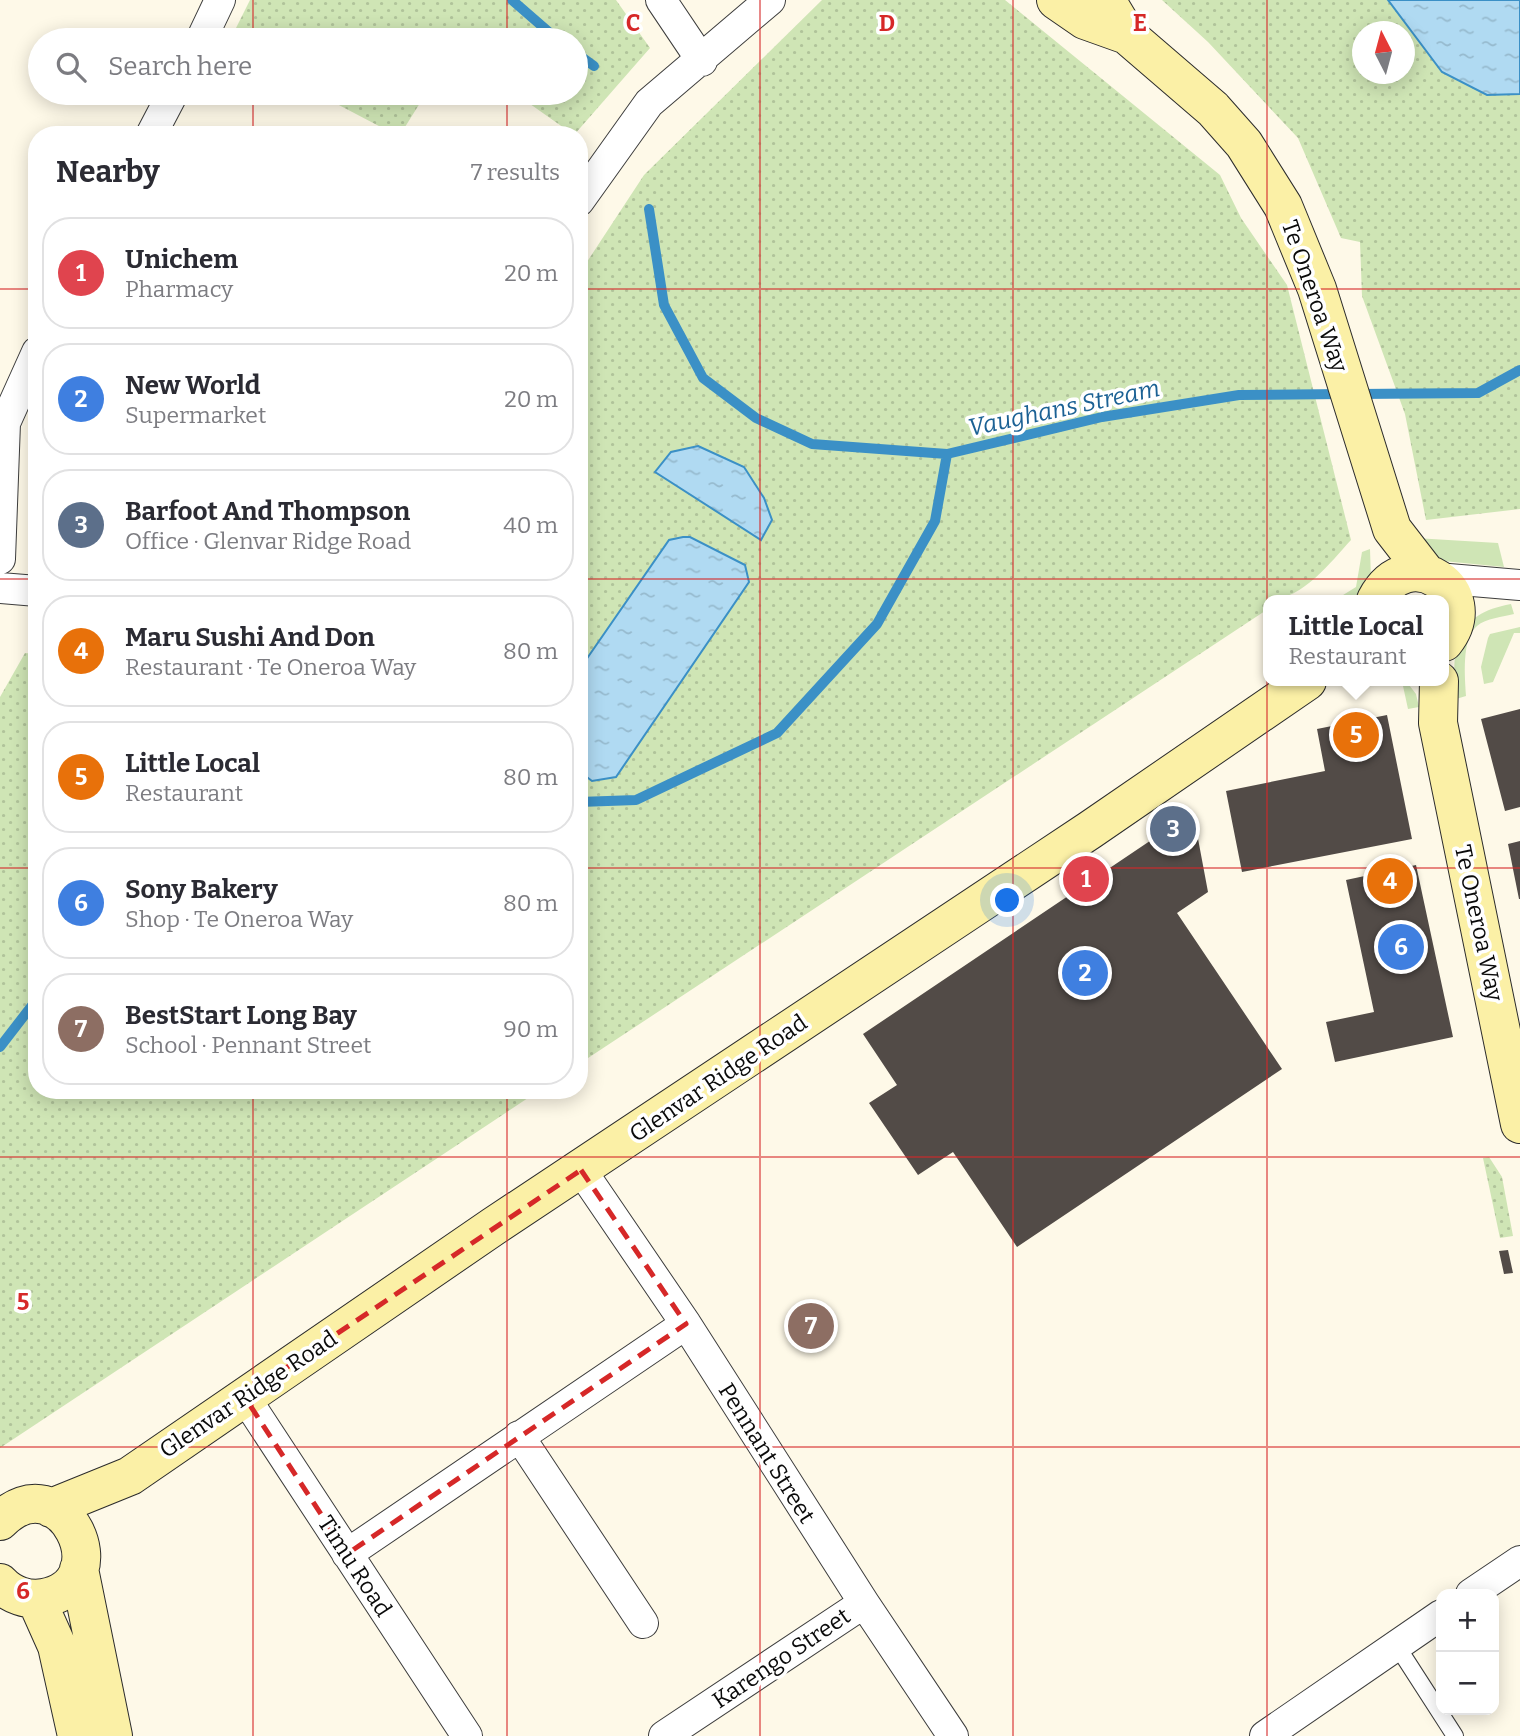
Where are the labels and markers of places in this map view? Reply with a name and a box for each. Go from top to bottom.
pin: 5 [1333,709,1379,761]
pin: 3 [1150,803,1196,855]
pin: 1 [1063,853,1109,905]
pin: 4 [1367,855,1413,907]
pin: 6 [1378,921,1424,973]
pin: 2 [1062,947,1108,999]
pin: 7 [788,1300,834,1352]

